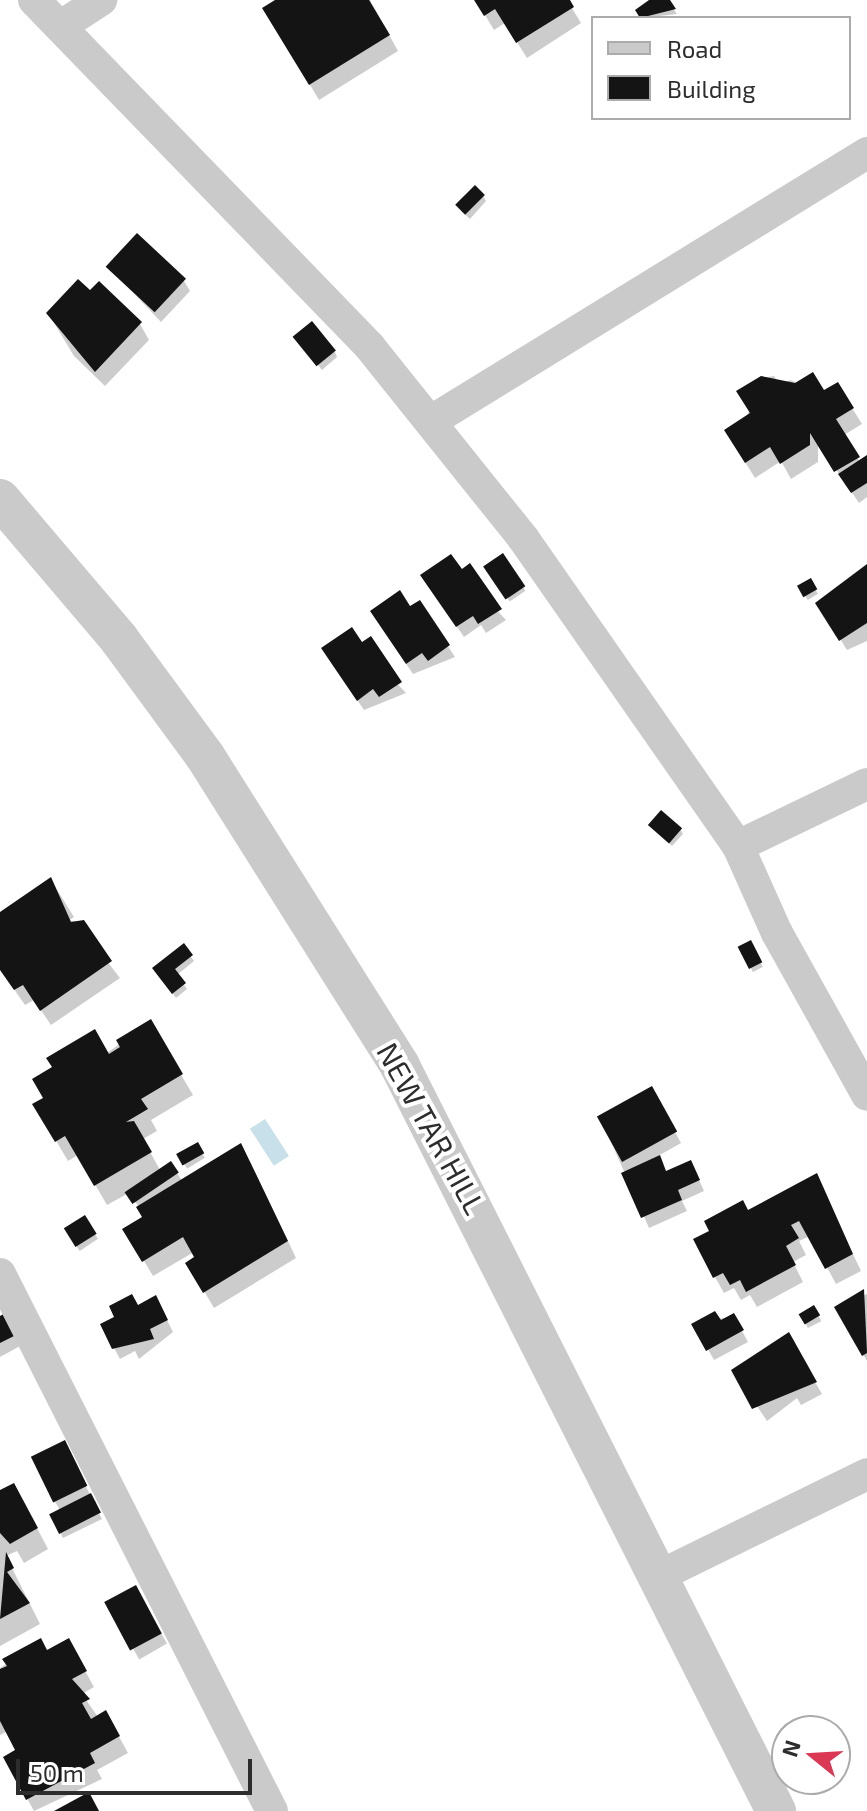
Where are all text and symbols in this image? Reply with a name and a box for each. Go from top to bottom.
legend [591,16,851,120]
text: Road [667,34,722,63]
text: Building [667,74,756,103]
street label: NEW TAR HILL [370,1036,494,1220]
north arrow [771,1715,851,1795]
text: N [775,1737,805,1760]
scale bar [20,1743,256,1793]
text: 50 m [30,1758,84,1787]

